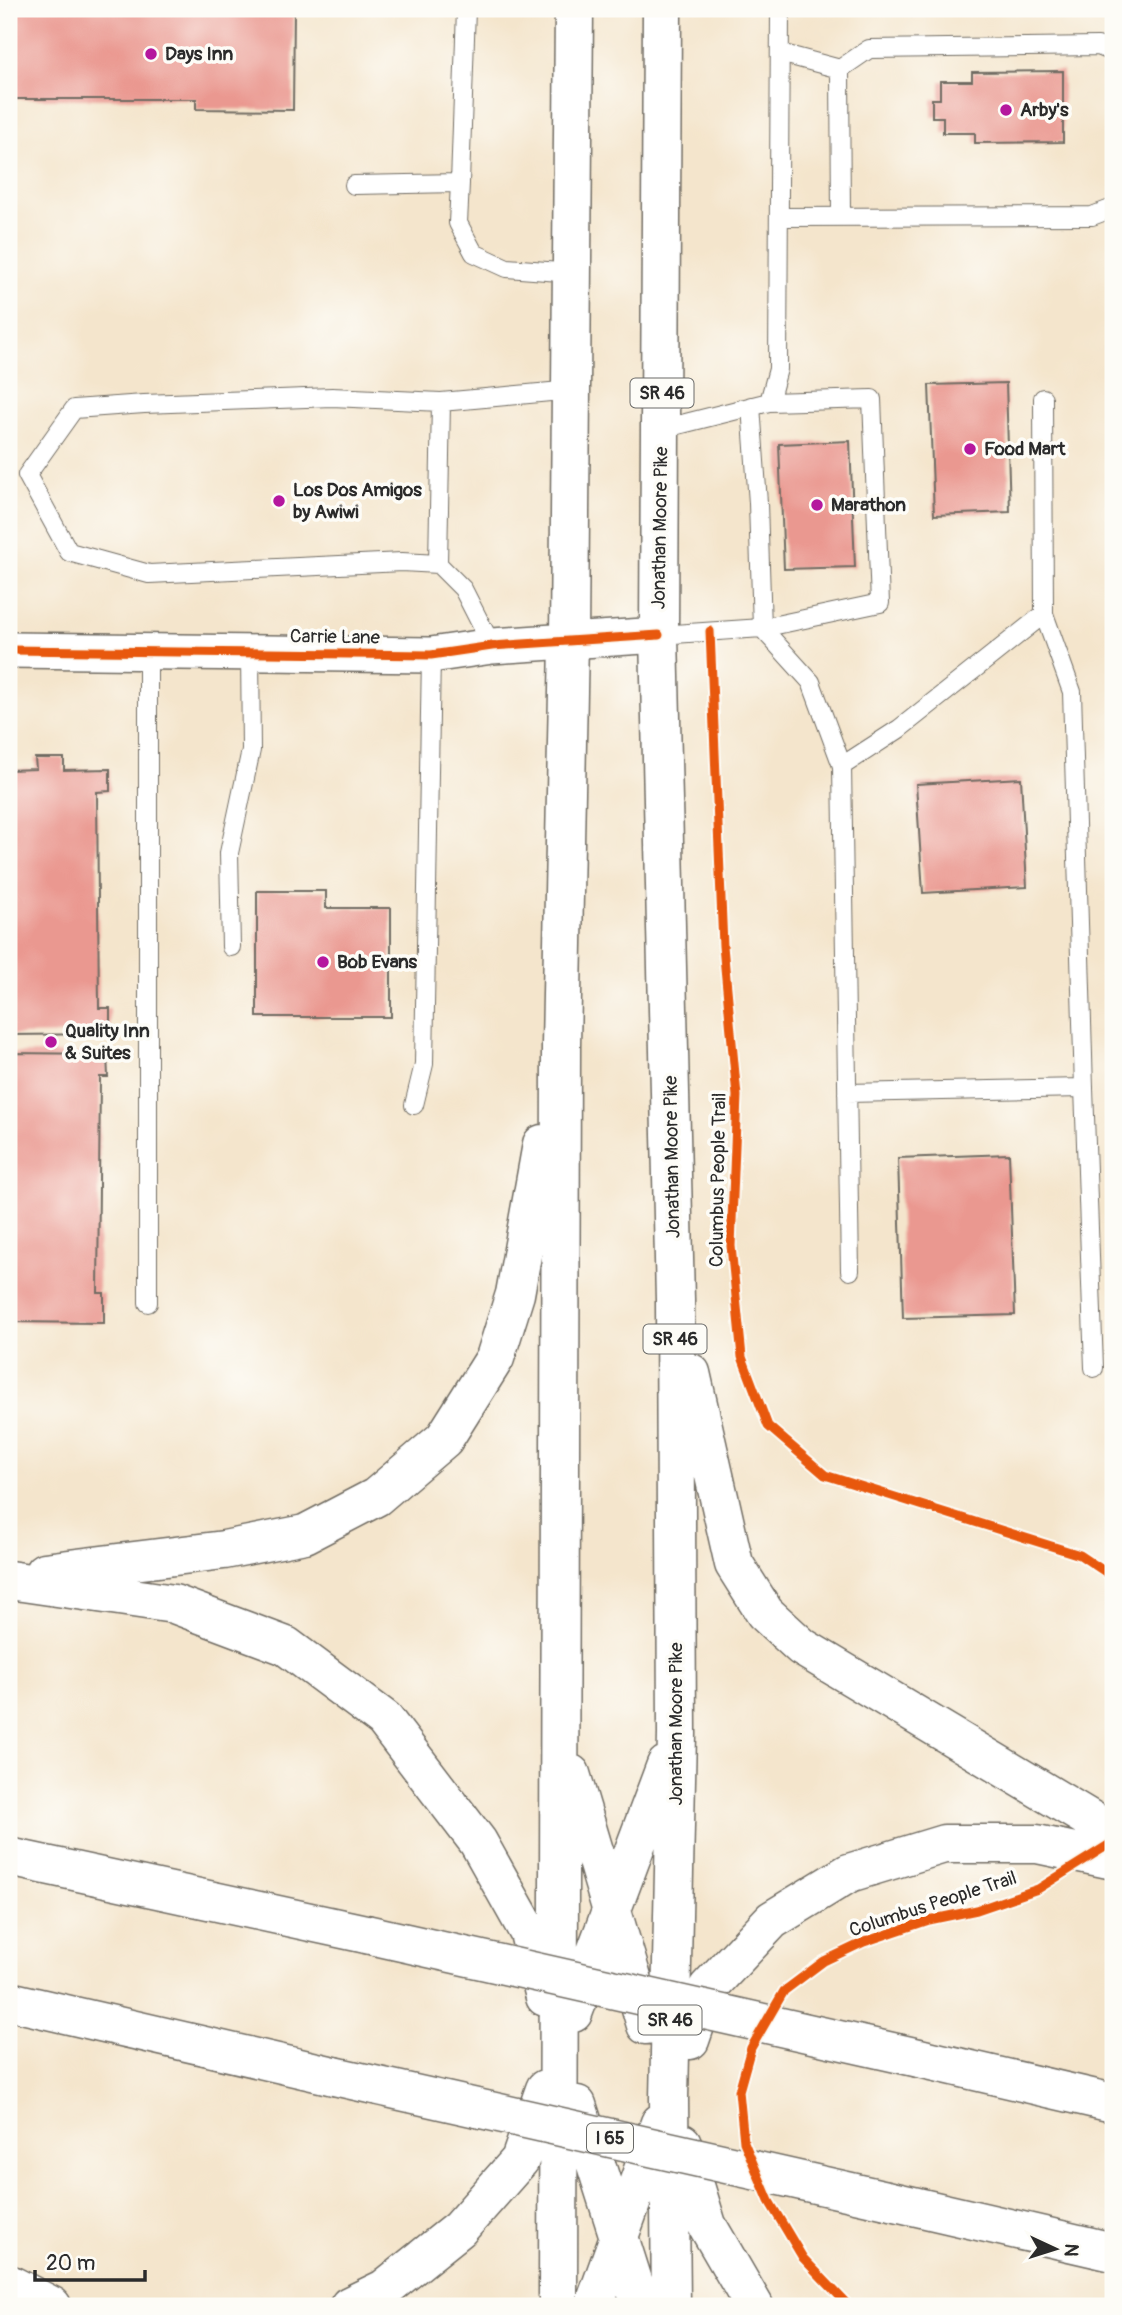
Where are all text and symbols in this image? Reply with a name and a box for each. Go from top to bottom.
place label: Days Inn [165,42,234,66]
marker: Days Inn [143,46,159,62]
place label: Arby's [1020,98,1069,122]
marker: Arby's [998,102,1014,118]
road number: SR 46 [630,379,694,408]
place label: Food Mart [984,437,1067,461]
marker: Food Mart [962,441,978,457]
street label: Jonathan Moore Pike [647,446,673,610]
place label: Los Dos Amigos by Awiwi [293,478,422,524]
marker: Los Dos Amigos by Awiwi [271,493,287,509]
place label: Marathon [831,493,906,517]
marker: Marathon [809,497,825,513]
street label: Carrie Lane [290,624,381,650]
place label: Bob Evans [337,950,417,974]
marker: Bob Evans [315,954,331,970]
place label: Quality Inn & Suites [65,1019,150,1065]
marker: Quality Inn & Suites [43,1034,59,1050]
street label: Jonathan Moore Pike [659,1075,685,1239]
street label: Columbus People Trail [704,1093,732,1267]
road number: SR 46 [644,1324,706,1354]
street label: Jonathan Moore Pike [664,1642,688,1805]
street label: Columbus People Trail [846,1866,1020,1942]
road number: SR 46 [638,2006,702,2034]
road number: I 65 [587,2124,633,2152]
north arrow [1020,2214,1090,2284]
scale bar [35,2238,145,2282]
text: N [1059,2243,1083,2258]
text: 20 m [46,2250,95,2277]

